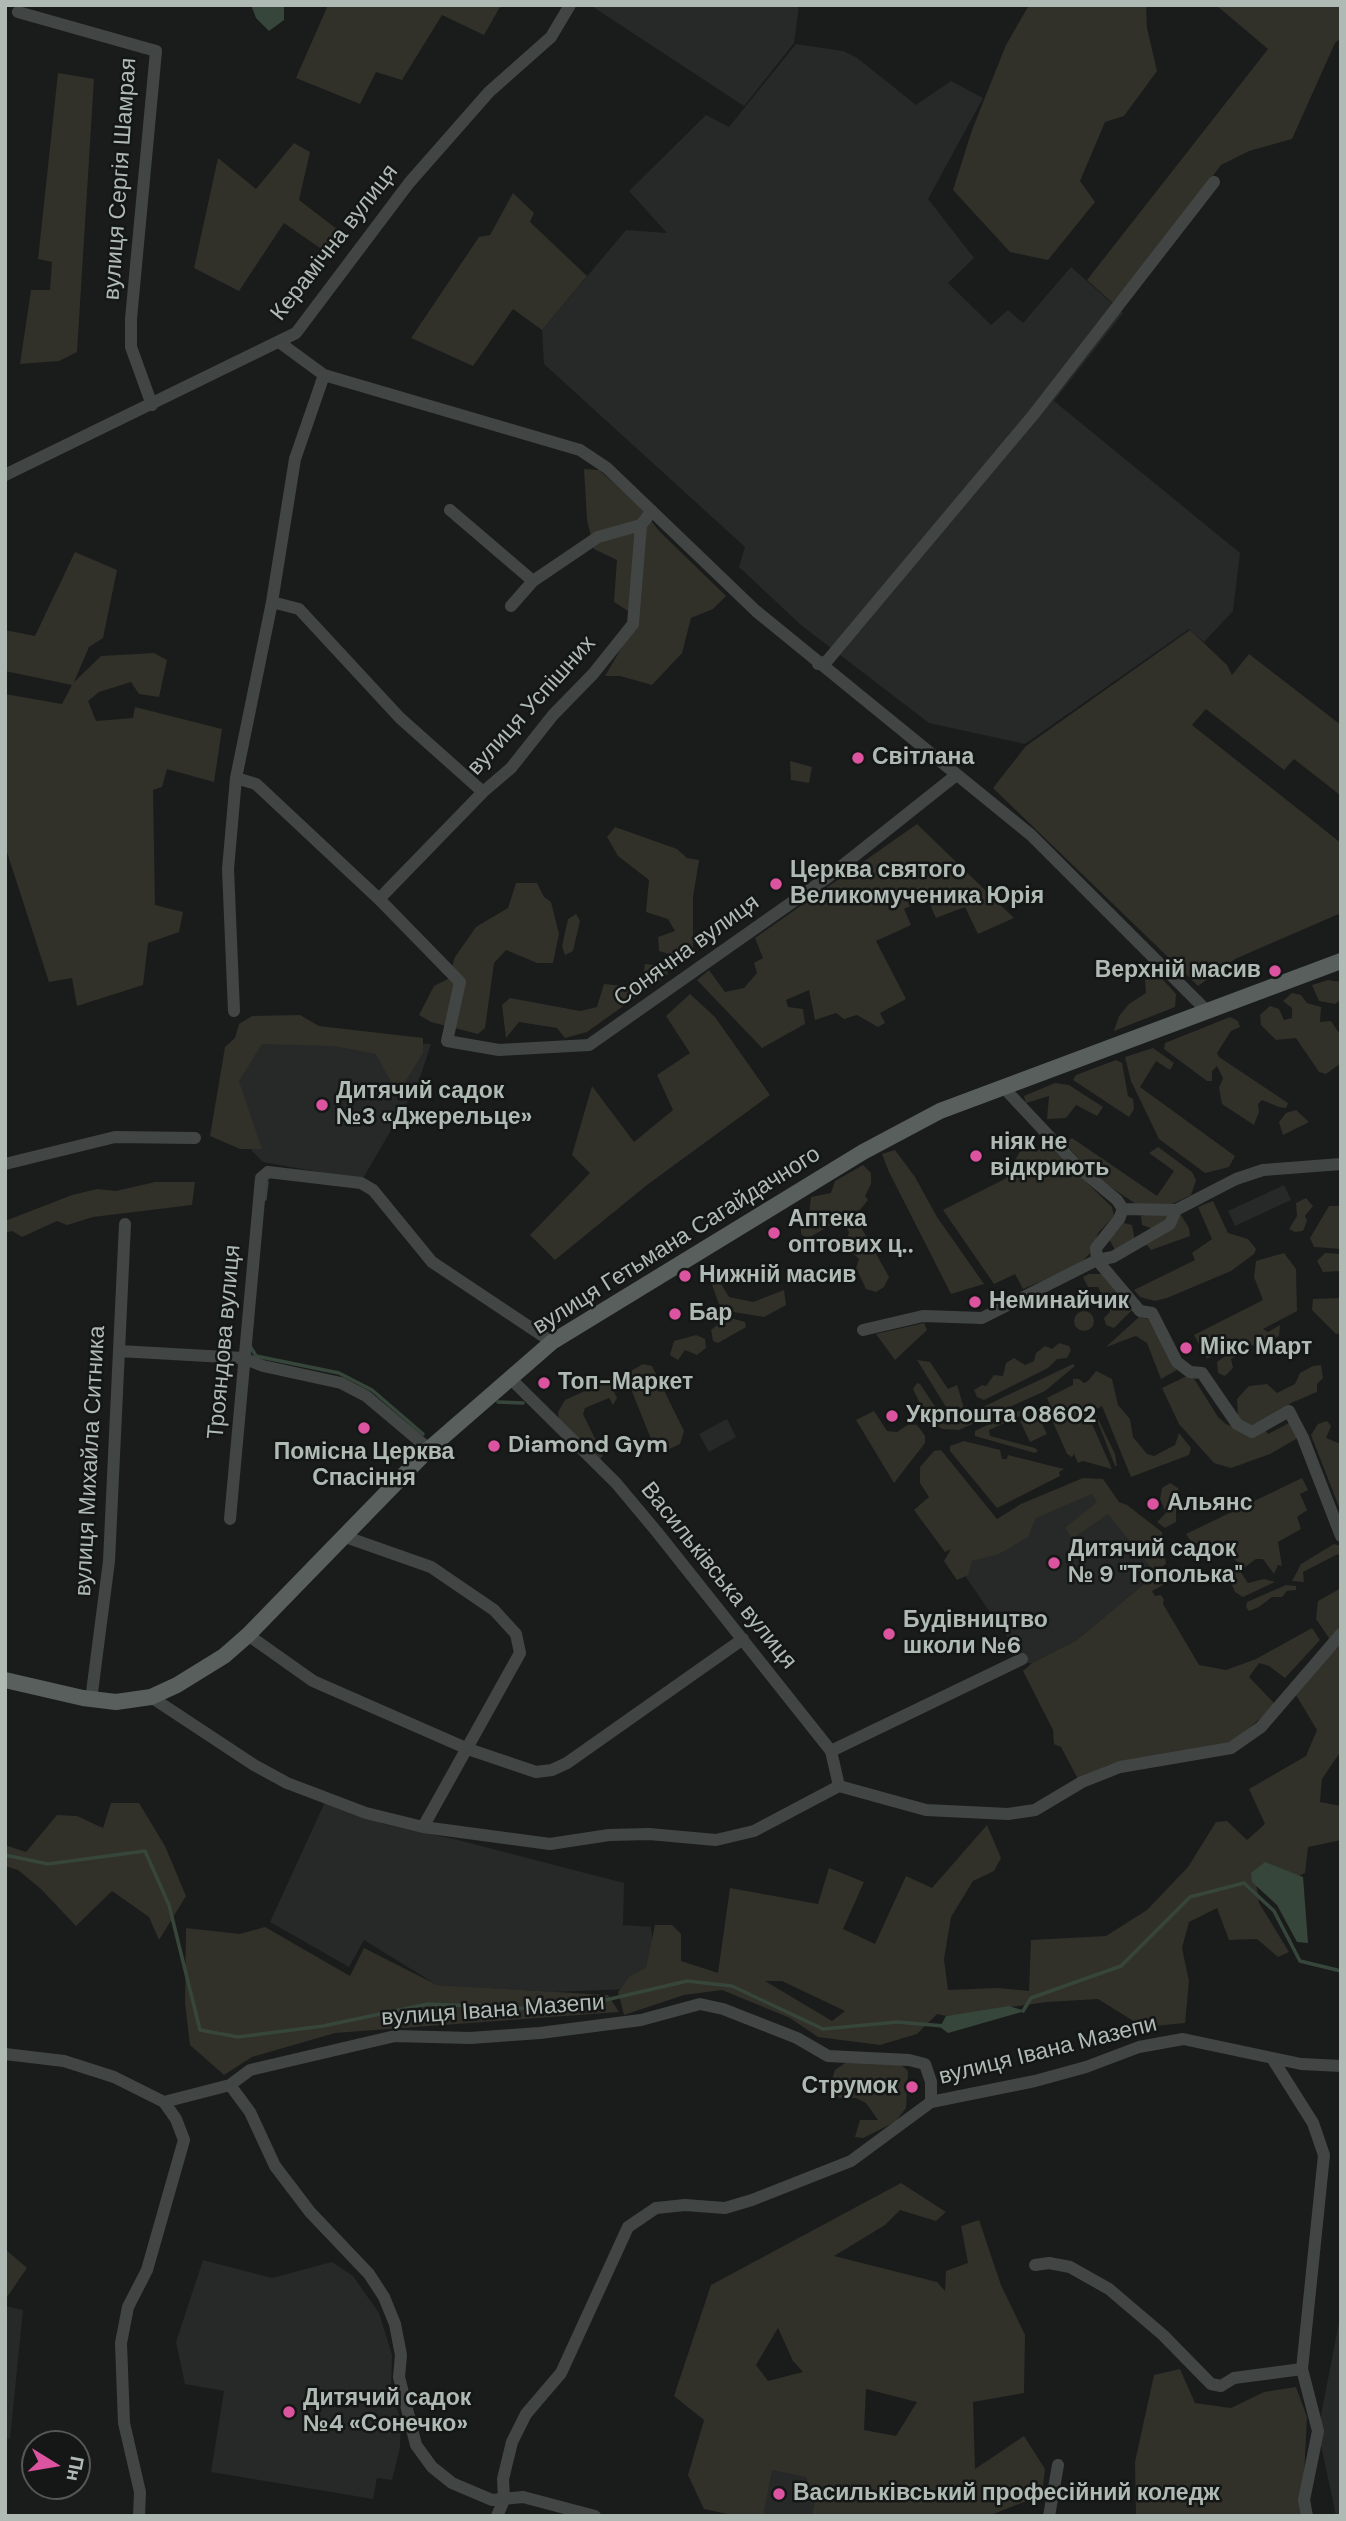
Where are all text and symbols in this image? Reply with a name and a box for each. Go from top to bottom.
street label: вулиця Сергія Шамрая [99,57,143,301]
street label: Керамічна вулиця [265,159,405,327]
street label: вулиця Успішних [462,630,602,782]
place label: Світлана [872,744,974,772]
marker: Світлана [850,750,866,766]
place label: Церква святого Великомученика Юрія [790,857,1044,911]
marker: Церква святого Великомученика Юрія [768,876,784,892]
street label: Сонячна вулиця [609,889,765,1013]
place label: Верхній масив [1095,957,1261,985]
marker: Верхній масив [1267,963,1283,979]
place label: Дитячий садок №3 «Джерельце» [336,1078,532,1132]
marker: Дитячий садок №3 «Джерельце» [314,1097,330,1113]
place label: ніяк не відкриють [990,1129,1109,1183]
street label: вулиця Гетьмана Сагайдачного [528,1141,826,1341]
marker: ніяк не відкриють [968,1148,984,1164]
place label: Аптека оптових ц‥ [788,1206,914,1260]
marker: Аптека оптових ц‥ [766,1225,782,1241]
street label: Трояндова вулиця [203,1244,247,1440]
place label: Нижній масив [699,1262,856,1290]
marker: Нижній масив [677,1268,693,1284]
place label: Неминайчик [989,1288,1129,1316]
marker: Неминайчик [967,1294,983,1310]
place label: Бар [689,1300,732,1328]
marker: Бар [667,1306,683,1322]
street label: вулиця Михайла Ситника [70,1325,112,1597]
place label: Мікс Март [1200,1334,1312,1362]
marker: Мікс Март [1178,1340,1194,1356]
place label: Топ-Маркет [558,1369,693,1397]
marker: Топ-Маркет [536,1375,552,1391]
place label: Укрпошта 08602 [906,1402,1096,1430]
marker: Укрпошта 08602 [884,1408,900,1424]
marker: Помісна Церква Спасіння [356,1420,372,1436]
place label: Diamond Gym [508,1432,668,1460]
marker: Diamond Gym [486,1438,502,1454]
place label: Помісна Церква Спасіння [274,1439,454,1493]
street label: Васильківська вулиця [634,1477,802,1675]
place label: Альянс [1167,1490,1252,1518]
marker: Альянс [1145,1496,1161,1512]
place label: Дитячий садок № 9 "Тополька" [1068,1536,1243,1590]
marker: Дитячий садок № 9 "Тополька" [1046,1555,1062,1571]
place label: Будівництво школи №6 [903,1607,1048,1661]
marker: Будівництво школи №6 [881,1626,897,1642]
street label: вулиця Івана Мазепи [380,1989,606,2033]
street label: вулиця Івана Мазепи [936,2011,1160,2091]
place label: Струмок [802,2073,898,2101]
marker: Струмок [904,2079,920,2095]
place label: Дитячий садок №4 «Сонечко» [303,2385,471,2439]
marker: Дитячий садок №4 «Сонечко» [281,2404,297,2420]
north arrow [21,2430,91,2500]
text: Пн [60,2454,90,2483]
place label: Васильківський професійний коледж [793,2480,1220,2508]
marker: Васильківський професійний коледж [771,2486,787,2502]

